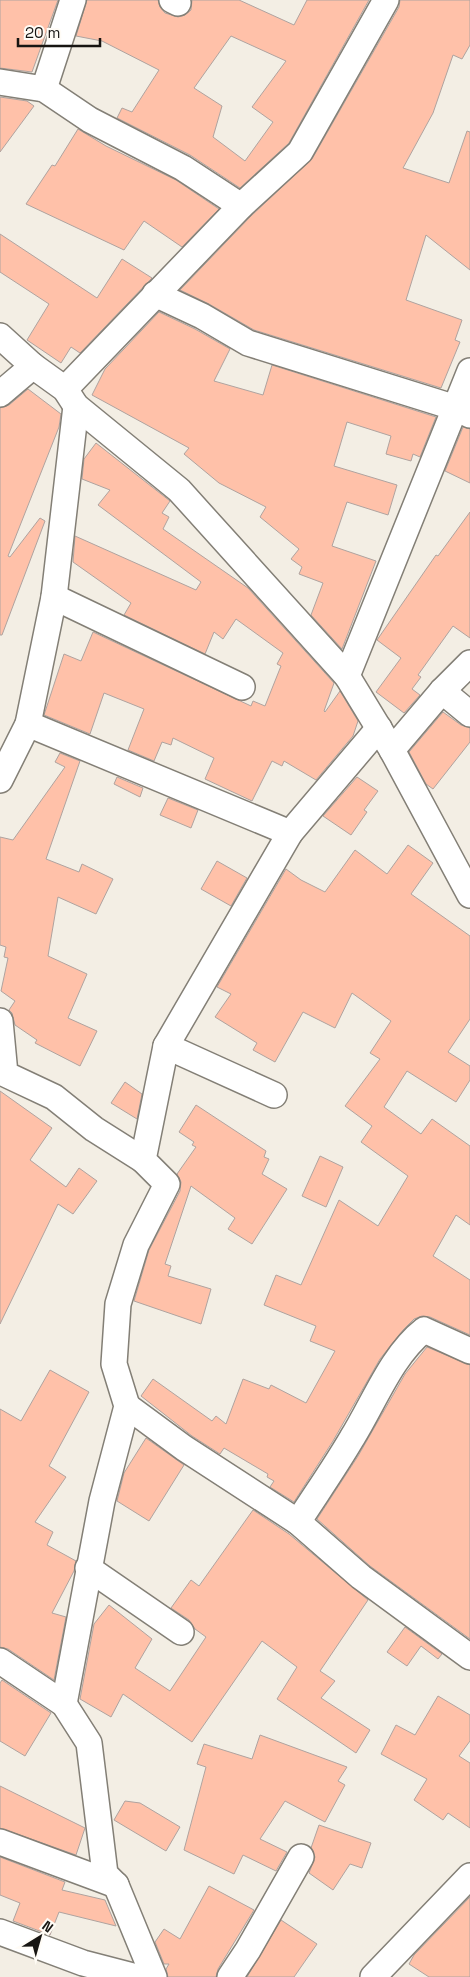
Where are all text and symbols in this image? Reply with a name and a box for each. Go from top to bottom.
scale bar [18,15,100,47]
text: 20 m [25,23,60,42]
north arrow [15,1912,65,1962]
text: N [39,1917,57,1937]

